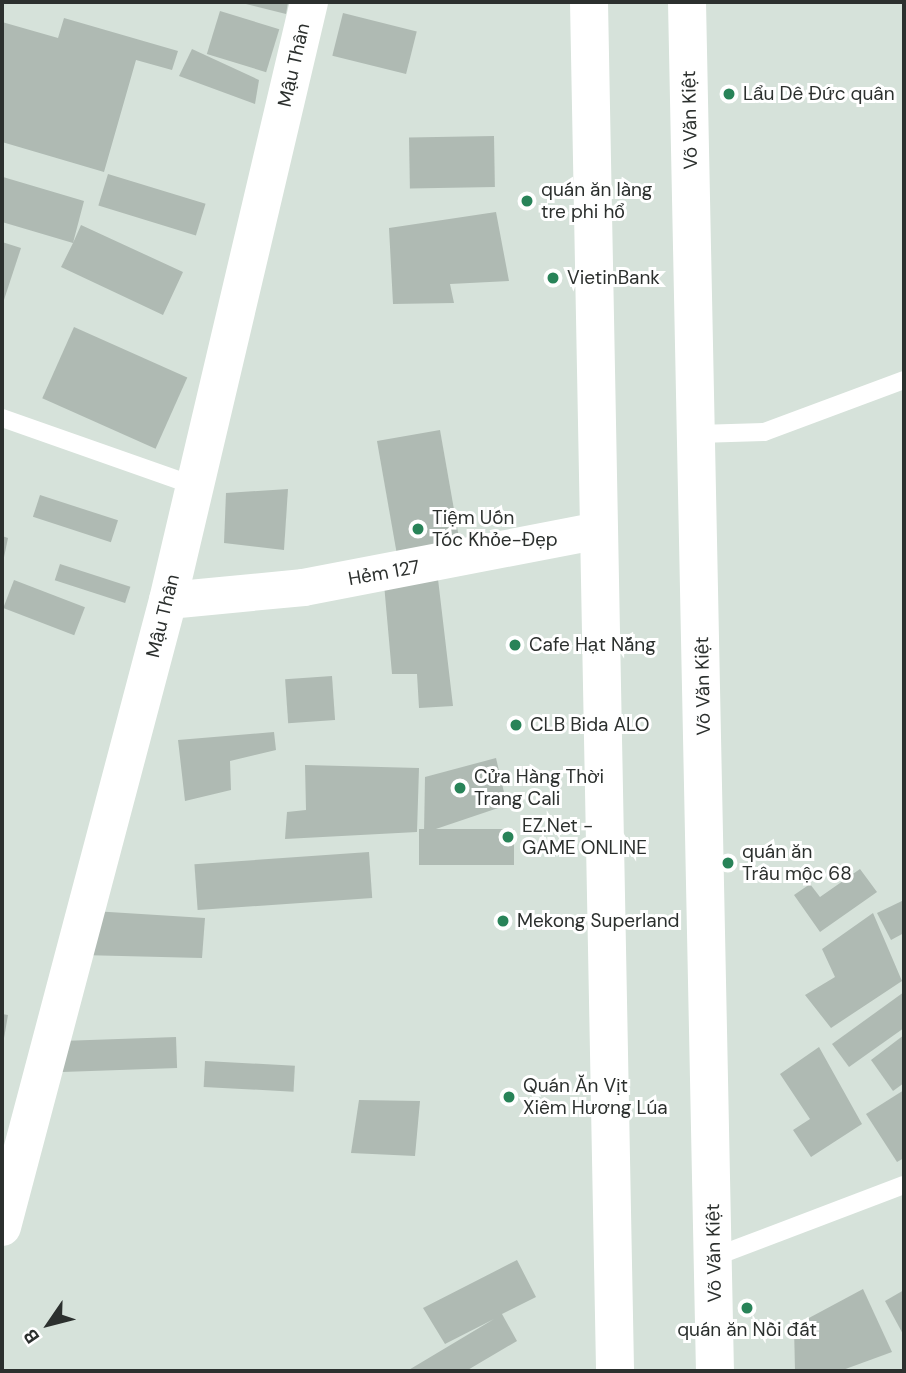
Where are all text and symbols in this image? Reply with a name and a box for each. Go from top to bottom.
street label: Mậu Thân [273,21,315,109]
street label: Võ Văn Kiệt [678,70,702,170]
place label: Lẩu Dê Đức quân [743,83,895,105]
marker: Lẩu Dê Đức quân [721,86,737,102]
place label: quán ăn làng tre phi hổ [541,179,652,223]
marker: quán ăn làng tre phi hổ [519,193,535,209]
place label: VietinBank [567,267,660,289]
marker: VietinBank [545,270,561,286]
place label: Tiệm Uốn Tóc Khỏe-Đẹp [432,507,558,551]
marker: Tiệm Uốn Tóc Khỏe-Đẹp [410,521,426,537]
street label: Hẻm 127 [346,556,422,590]
street label: Mậu Thân [142,572,184,660]
place label: Cafe Hạt Nắng [529,634,656,656]
street label: Võ Văn Kiệt [691,636,715,736]
marker: Cafe Hạt Nắng [507,637,523,653]
place label: CLB Bida ALO [530,714,650,736]
marker: CLB Bida ALO [508,717,524,733]
place label: Cửa Hàng Thời Trang Cali [474,766,604,810]
marker: Cửa Hàng Thời Trang Cali [452,780,468,796]
place label: EZ.Net - GAME ONLINE [522,815,647,859]
marker: EZ.Net - GAME ONLINE [500,829,516,845]
place label: quán ăn Trâu mộc 68 [742,841,852,885]
marker: quán ăn Trâu mộc 68 [720,855,736,871]
place label: Mekong Superland [517,910,680,932]
marker: Mekong Superland [495,913,511,929]
place label: Quán Ăn Vịt Xiêm Hương Lúa [523,1075,668,1119]
marker: Quán Ăn Vịt Xiêm Hương Lúa [501,1089,517,1105]
street label: Võ Văn Kiệt [702,1203,726,1303]
north arrow [14,1289,84,1359]
marker: quán ăn Nồi đất [739,1300,755,1316]
place label: quán ăn Nồi đất [677,1319,817,1341]
text: B [18,1324,45,1348]

